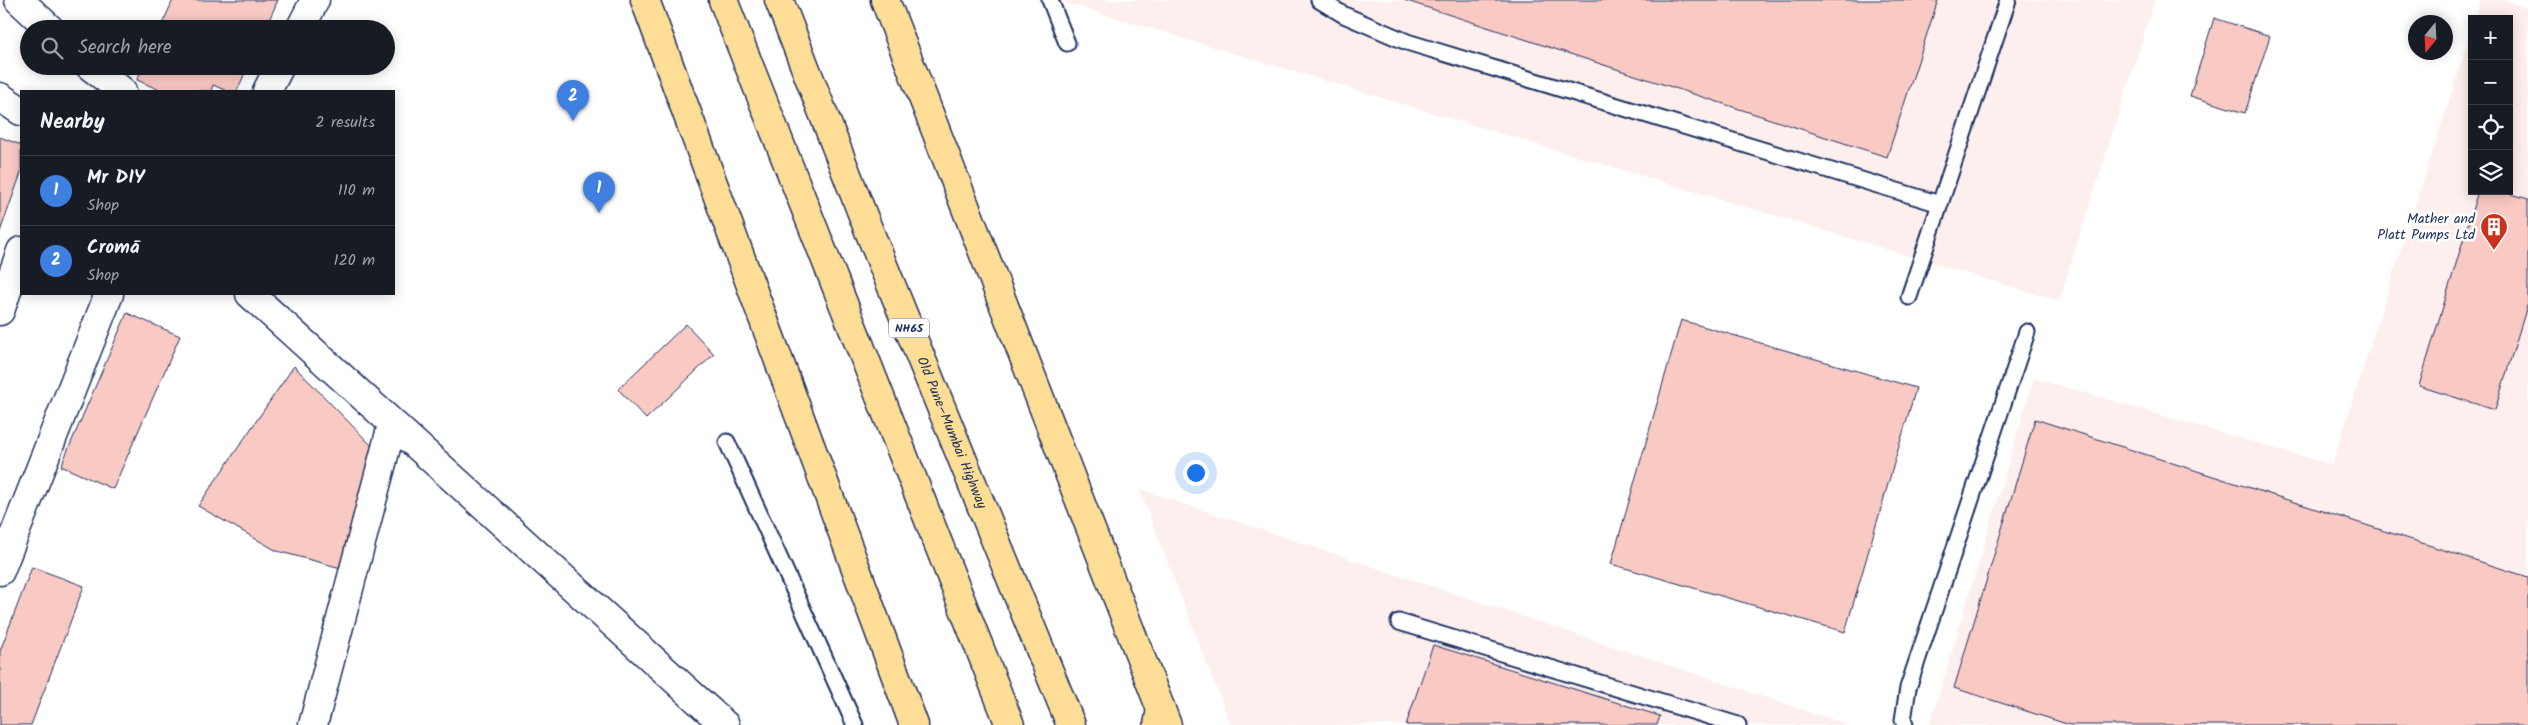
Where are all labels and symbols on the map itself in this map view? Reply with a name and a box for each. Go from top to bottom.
north arrow [2408,15,2453,60]
pin: 2 [557,80,589,121]
pin: 1 [583,172,615,213]
place label: Mather and Platt Pumps Ltd [2377,208,2476,246]
building icon: Mather and Platt Pumps Ltd [2479,212,2509,251]
road number: NH65 [889,318,929,338]
street label: Old Pune–Mumbai Highway [911,353,993,513]
your location [1183,460,1209,486]

